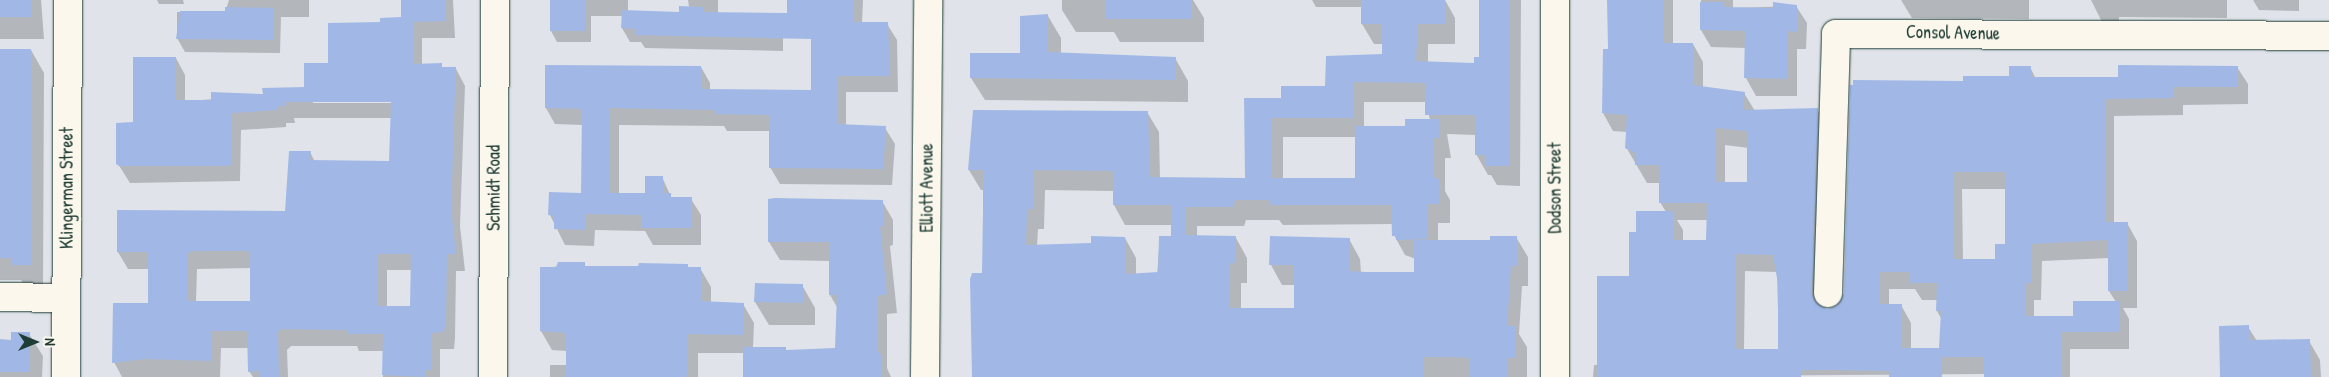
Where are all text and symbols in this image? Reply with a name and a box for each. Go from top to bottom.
street label: Consol Avenue [1906,21,2000,45]
street label: Klingerman Street [56,127,78,249]
street label: Dodson Street [1544,142,1566,234]
street label: Elliott Avenue [916,143,938,233]
street label: Schmidt Road [483,145,505,231]
north arrow [10,317,60,367]
text: N [41,338,60,346]

